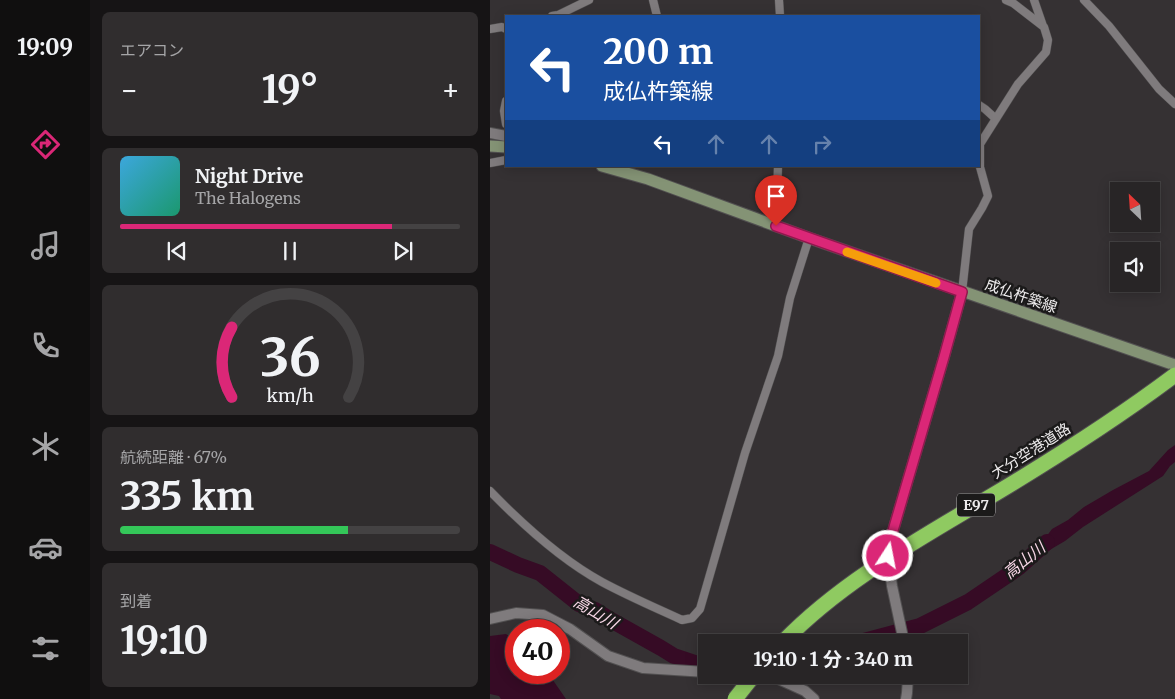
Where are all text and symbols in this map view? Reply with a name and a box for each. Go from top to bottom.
text: 200 m [603,30,713,74]
text: 19:09 [17,33,73,61]
icon: left [520,35,585,100]
text: エアコン [120,40,184,60]
text: 19° [262,66,319,113]
text: − [120,72,139,108]
text: + [441,72,460,108]
text: 成仏杵築線 [603,77,713,105]
icon: directions [28,127,63,162]
icon: left [649,130,677,158]
icon: ahead [702,130,730,158]
icon: ahead [755,130,783,158]
icon: right [808,130,836,158]
text: Night Drive [195,164,303,188]
pin [755,175,797,226]
icon: arrive [762,182,790,210]
north arrow [1110,182,1160,232]
map controls [1110,182,1160,292]
text: The Halogens [195,188,301,208]
icon: music [28,228,63,263]
icon: previous [163,237,191,265]
icon: pause [276,237,304,265]
icon: next [389,237,417,265]
button: sound [1110,242,1160,292]
street label: 成仏杵築線 [983,274,1060,317]
text: 36 [259,325,321,390]
icon: phone [28,328,63,363]
text: km/h [266,384,314,407]
street label: 大分空港道路 [988,419,1074,482]
icon: climate [28,429,63,464]
text: 航続距離 · 67% [120,447,227,467]
text: 335 km [120,473,254,520]
road number: E97 [957,494,995,516]
position arrow [861,529,913,581]
icon: car [28,530,63,565]
water label: 高山川 [999,536,1050,583]
text: 到着 [120,591,152,611]
water label: 高山川 [570,591,623,634]
text: 19:10 [120,617,208,664]
speed limit sign: 40 [505,619,570,684]
icon: filters [28,631,63,666]
text: 19:10 · 1 分 · 340 m [753,647,913,671]

